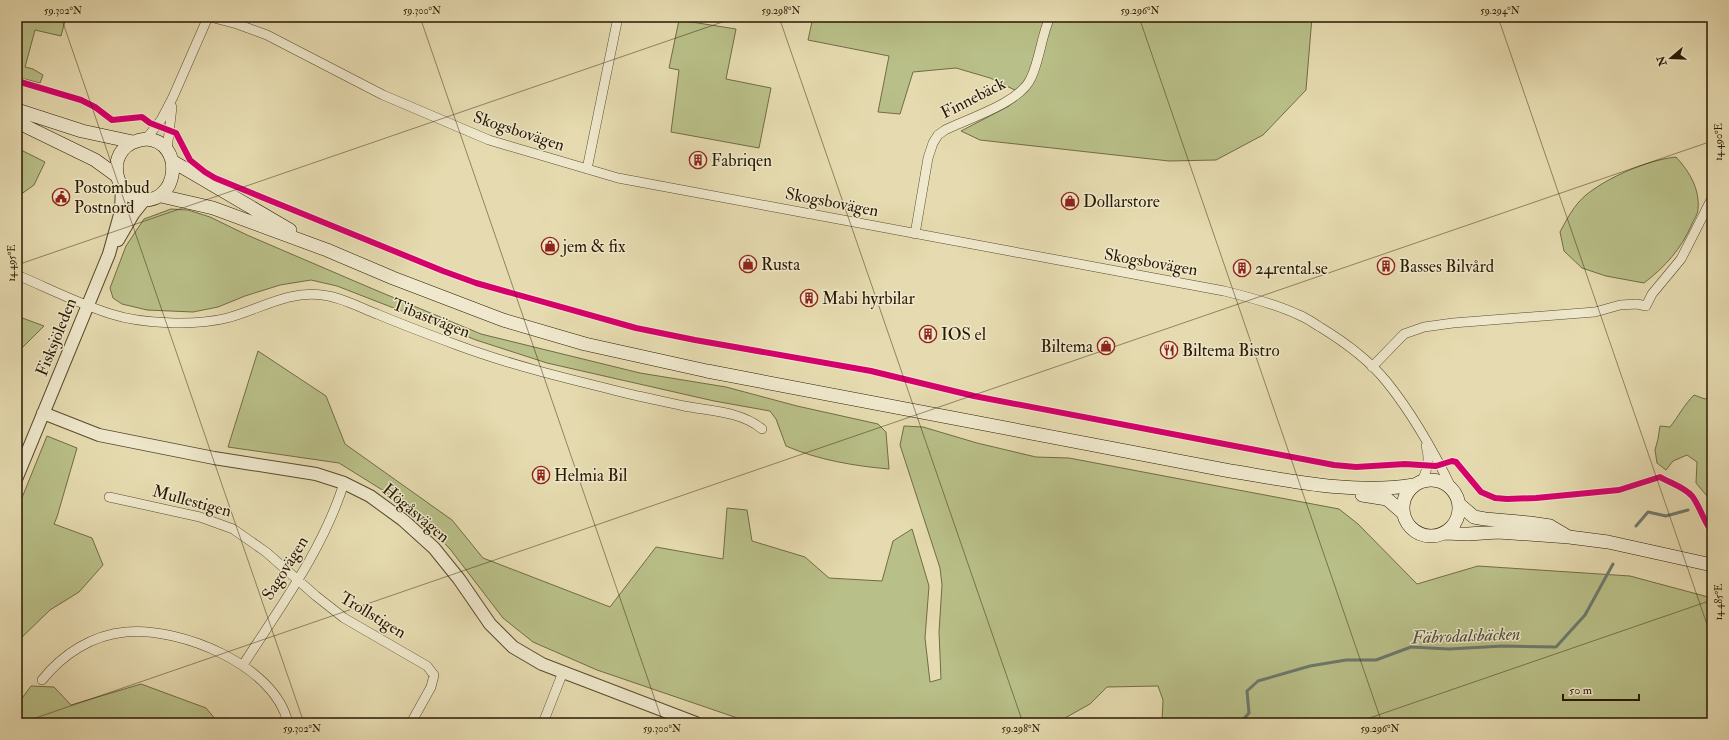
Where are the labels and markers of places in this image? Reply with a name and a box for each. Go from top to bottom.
building icon: Fabriqen [688,150,708,170]
place label: Fabriqen [711,150,772,171]
place label: Postombud Postnord [74,177,150,218]
public building icon: Postombud Postnord [51,187,71,207]
shop icon: Dollarstore [1060,191,1080,211]
place label: Dollarstore [1083,191,1160,212]
shop icon: jem & fix [540,236,560,256]
place label: jem & fix [560,236,626,257]
shop icon: Rusta [738,254,758,274]
place label: Rusta [761,254,801,275]
building icon: Basses Bilvård [1376,256,1396,276]
place label: Basses Bilvård [1399,256,1495,277]
building icon: 24rental.se [1232,258,1252,278]
place label: 24rental.se [1255,258,1328,279]
building icon: Mabi hyrbilar [799,288,819,308]
place label: Mabi hyrbilar [822,288,915,310]
building icon: IOS el [918,324,938,344]
place label: IOS el [941,324,987,345]
place label: Biltema [1040,336,1094,357]
shop icon: Biltema [1096,336,1116,356]
restaurant icon: Biltema Bistro [1159,340,1179,360]
place label: Biltema Bistro [1182,340,1280,361]
building icon: Helmia Bil [531,465,551,485]
place label: Helmia Bil [554,465,628,486]

